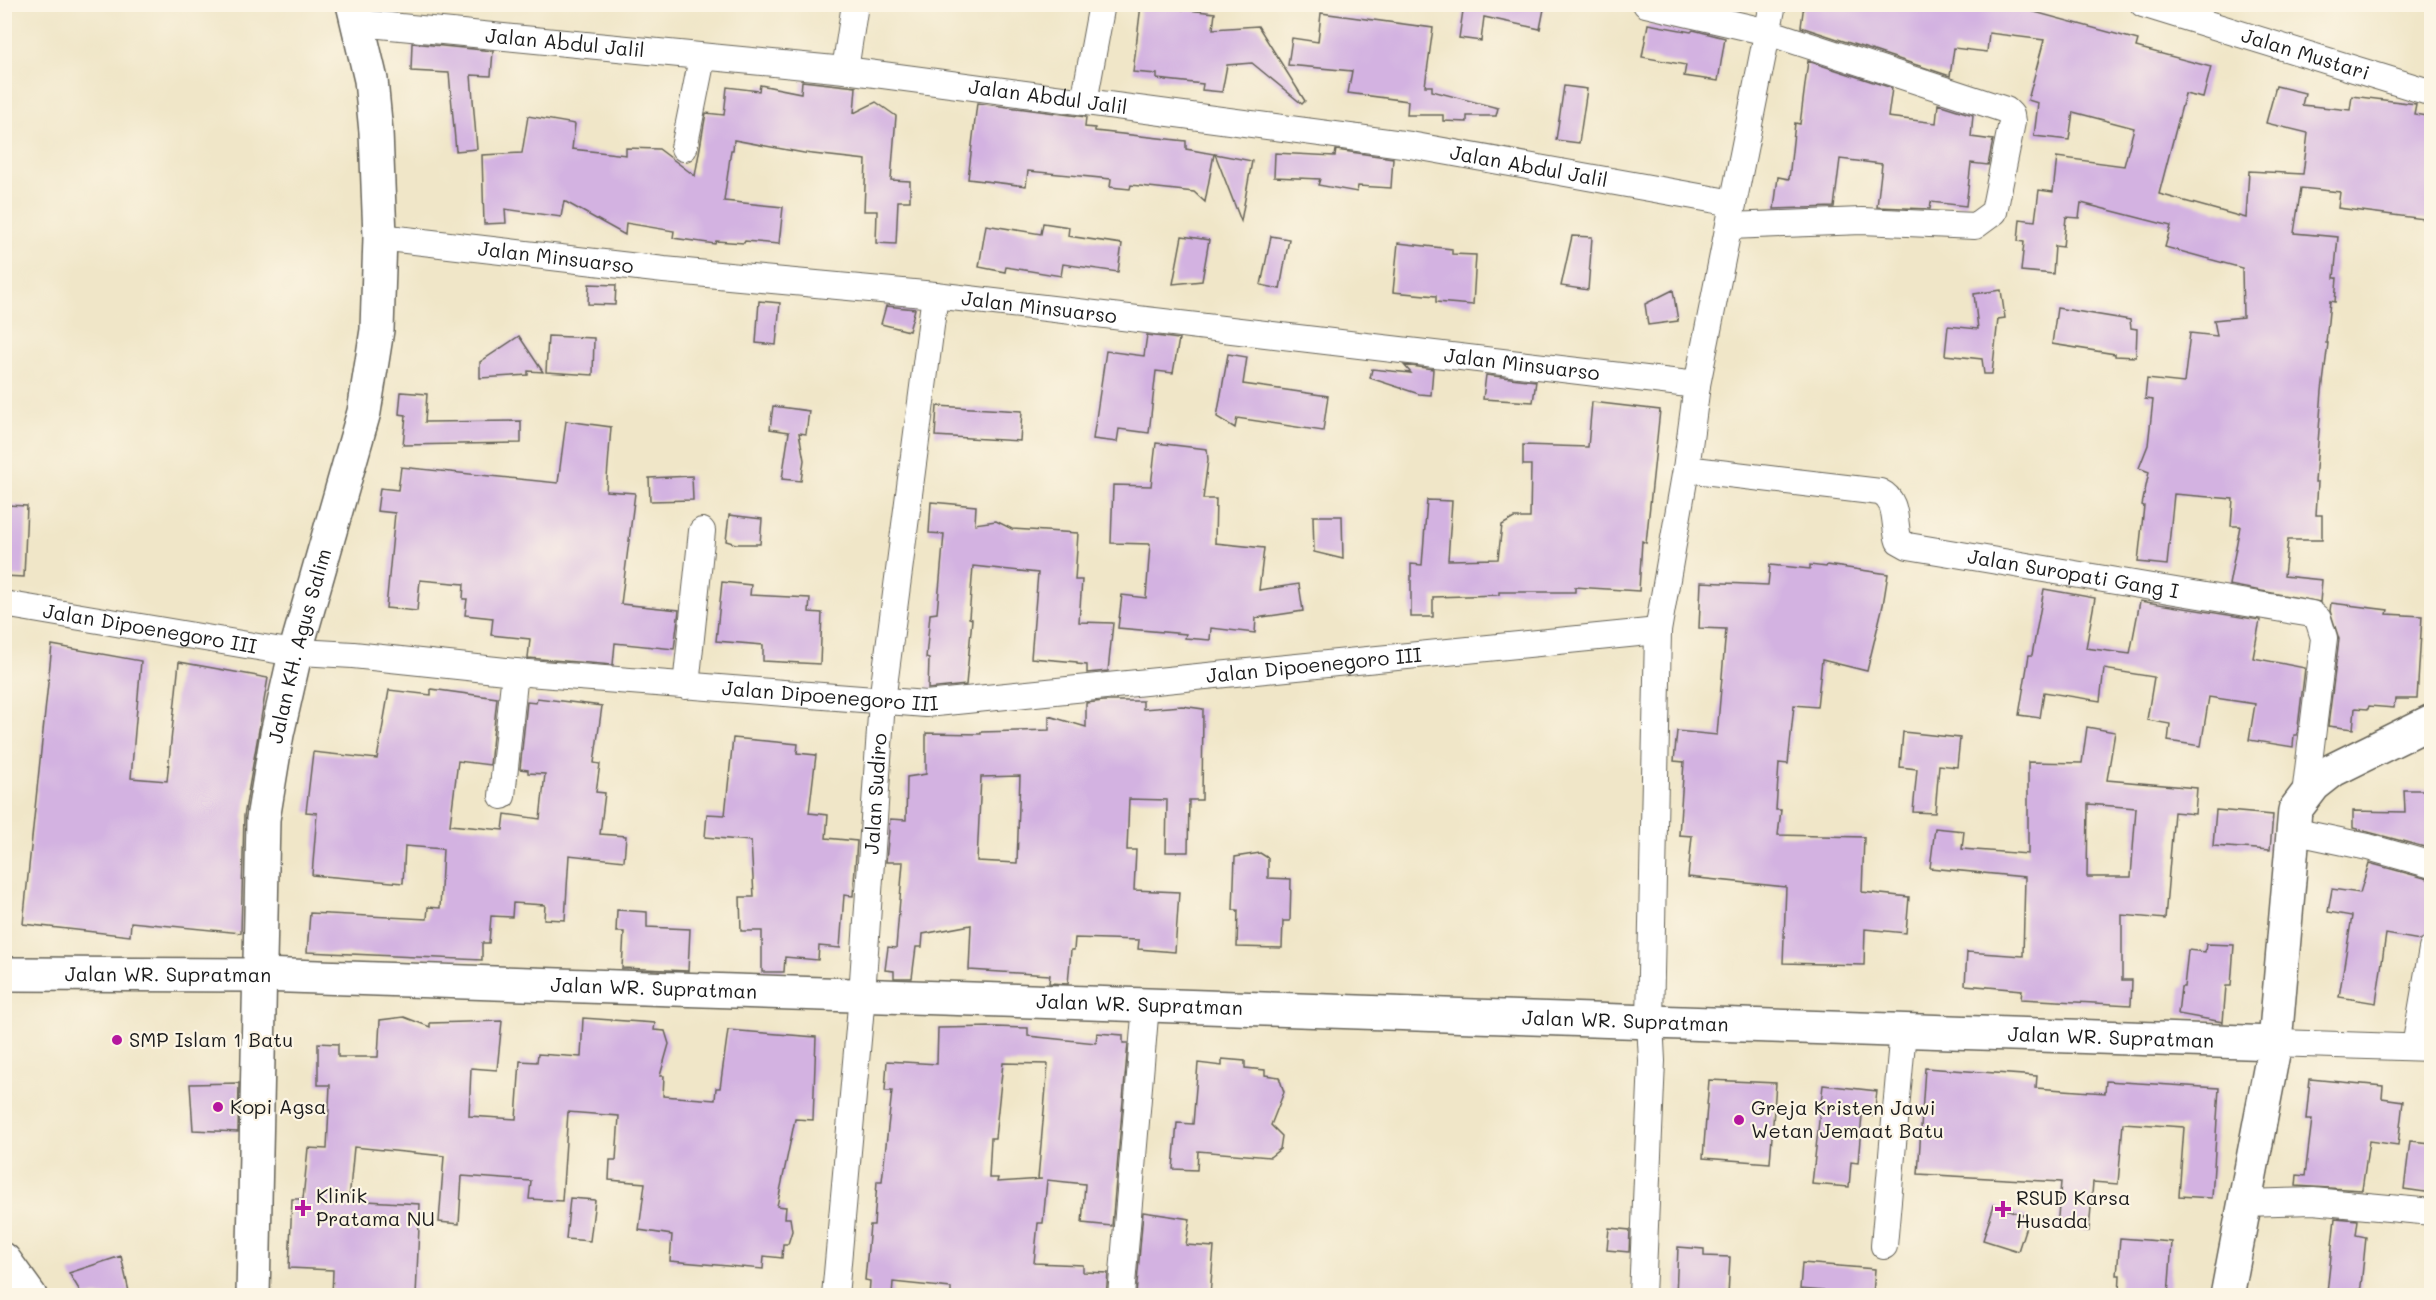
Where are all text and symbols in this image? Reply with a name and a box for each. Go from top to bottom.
street label: Jalan Abdul Jalil [484,21,646,63]
street label: Jalan Mustari [2239,21,2373,85]
street label: Jalan Abdul Jalil [967,73,1129,119]
street label: Jalan Abdul Jalil [1448,138,1610,192]
street label: Jalan Minsuarso [477,234,635,278]
street label: Jalan Minsuarso [960,284,1119,328]
street label: Jalan Minsuarso [1443,341,1601,385]
street label: Jalan Suropati Gang I [1966,542,2181,603]
street label: Jalan KH. Agus Salim [262,545,336,745]
street label: Jalan Dipoenegoro III [41,597,259,659]
street label: Jalan Dipoenegoro III [1205,641,1423,688]
street label: Jalan Dipoenegoro III [721,674,939,716]
street label: Jalan Sudiro [858,732,892,855]
street label: Jalan WR. Supratman [65,960,272,987]
street label: Jalan WR. Supratman [550,971,757,1004]
street label: Jalan WR. Supratman [1036,987,1243,1020]
street label: Jalan WR. Supratman [1522,1004,1729,1037]
street label: Jalan WR. Supratman [2007,1020,2215,1053]
place label: SMP Islam 1 Batu [129,1026,293,1052]
marker: SMP Islam 1 Batu [110,1033,124,1047]
place label: Kopi Agsa [230,1093,326,1119]
place label: Greja Kristen Jawi Wetan Jemaat Batu [1751,1094,1944,1143]
marker: Kopi Agsa [211,1100,225,1114]
marker: Greja Kristen Jawi Wetan Jemaat Batu [1732,1113,1746,1127]
place label: Klinik Pratama NU [316,1182,435,1231]
place label: RSUD Karsa Husada [2016,1184,2130,1233]
marker: Klinik Pratama NU [294,1199,312,1217]
marker: RSUD Karsa Husada [1994,1200,2012,1218]

